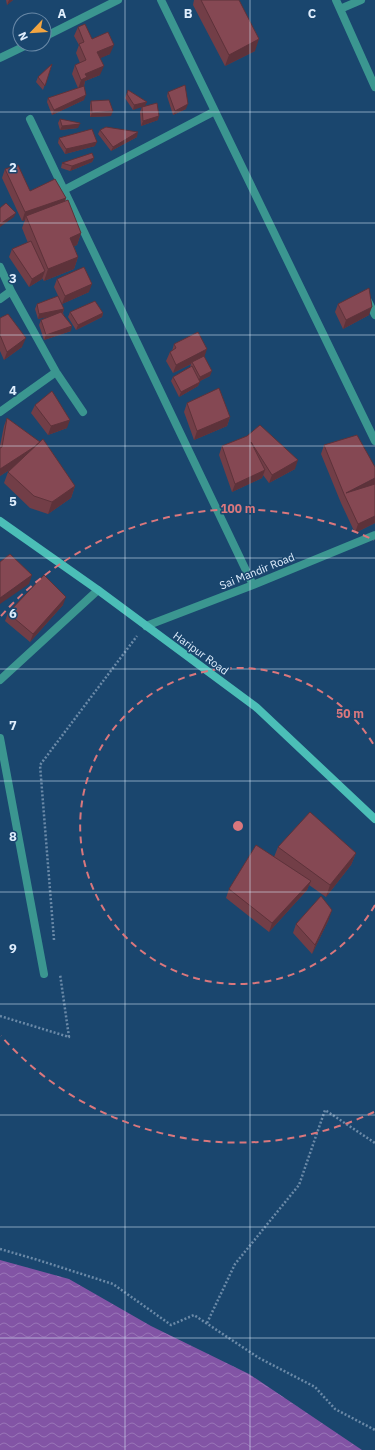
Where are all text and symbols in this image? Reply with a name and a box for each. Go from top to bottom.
text: A [58,5,67,22]
text: B [184,5,193,22]
text: C [308,5,317,22]
north arrow [12,12,52,52]
text: N [15,30,31,43]
text: 2 [9,159,17,176]
text: 3 [9,270,17,287]
text: 4 [9,382,17,399]
text: 5 [9,493,17,510]
text: 100 m [220,501,256,516]
street label: Sai Mandir Road [217,550,297,592]
text: 6 [9,605,17,622]
street label: Haripur Road [171,628,231,678]
text: 50 m [336,706,364,721]
text: 7 [9,717,17,734]
centre of rings [231,819,245,833]
text: 8 [9,828,17,845]
text: 9 [9,940,17,957]

